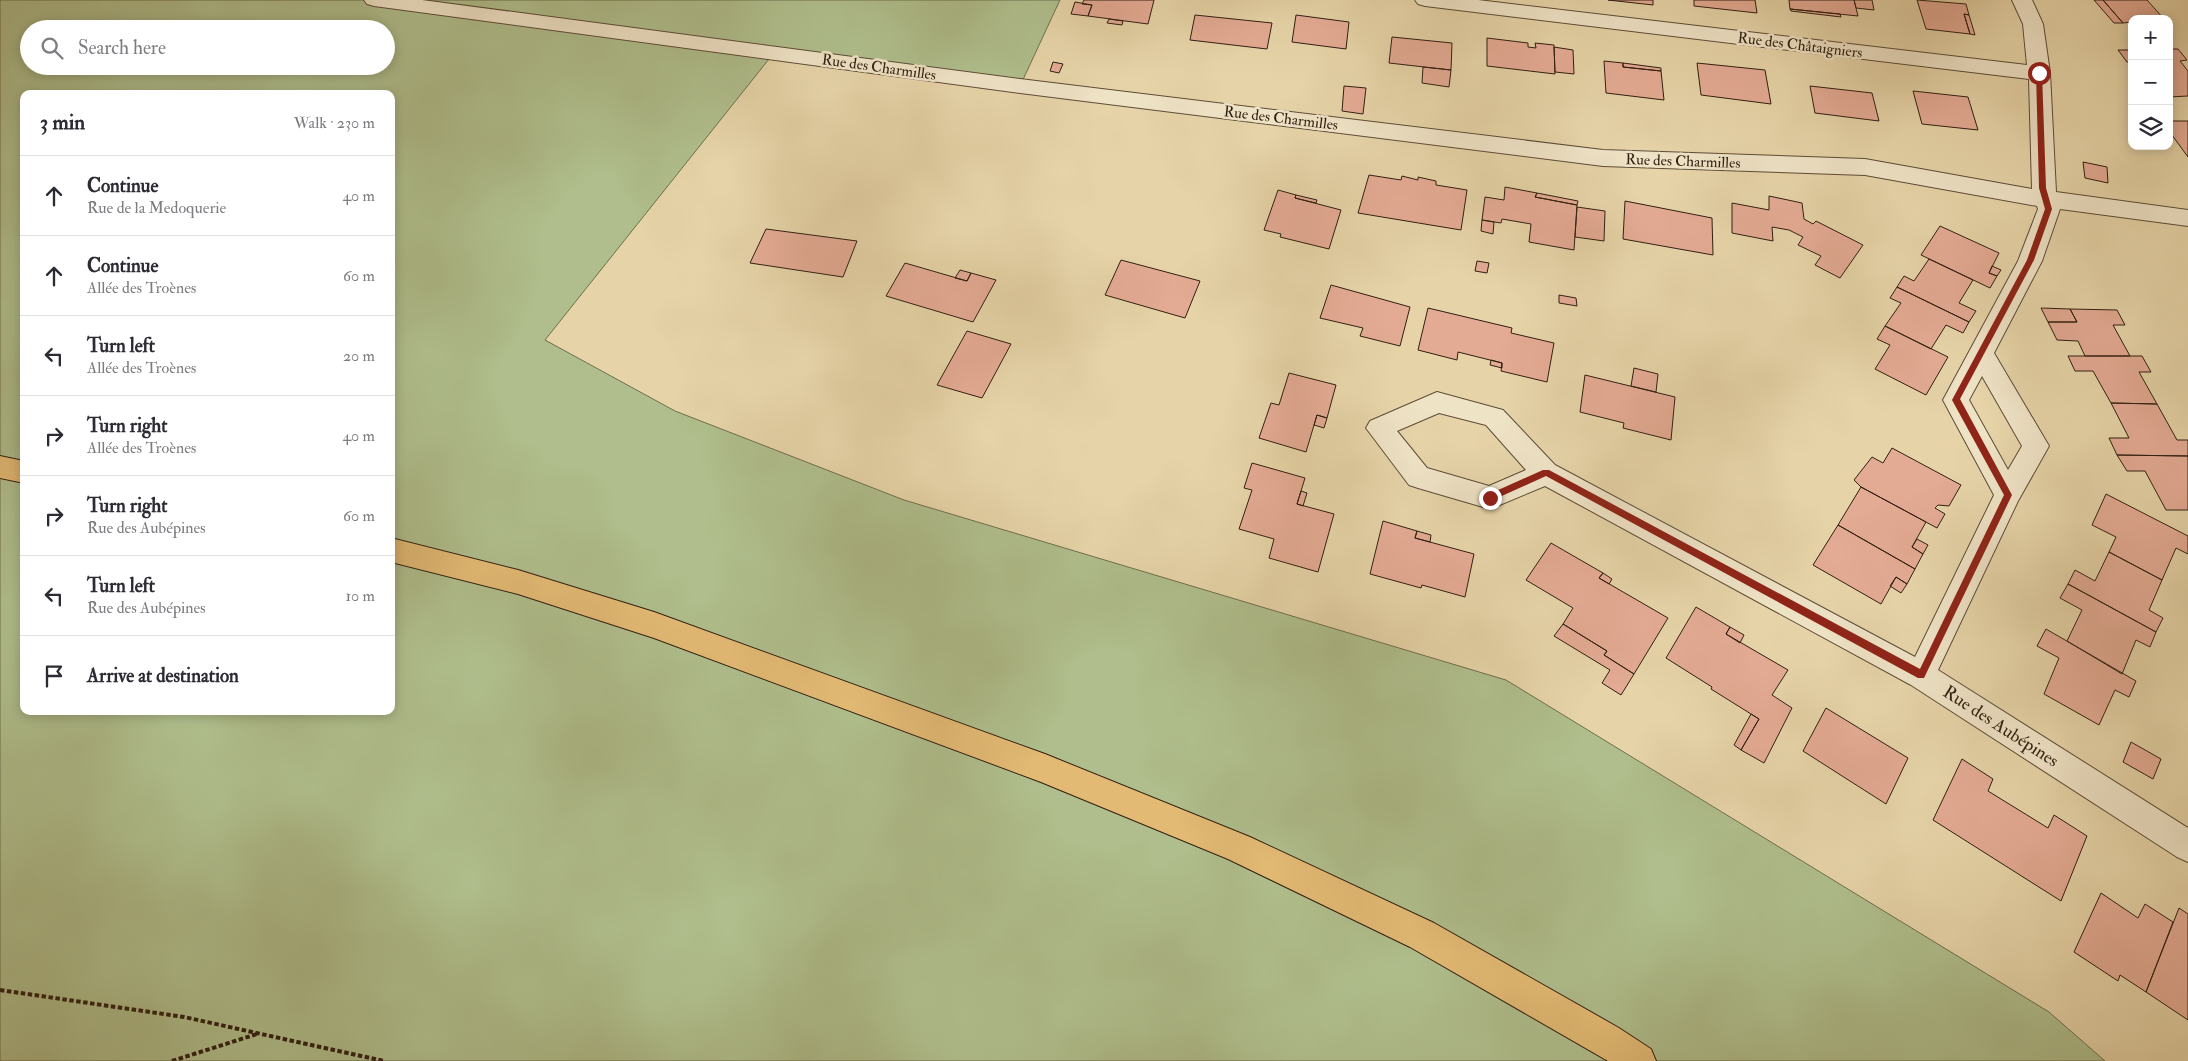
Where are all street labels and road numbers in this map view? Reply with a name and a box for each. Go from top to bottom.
street label: Rue des Châtaigniers [1736,28,1864,63]
street label: Rue des Charmilles [821,50,937,85]
street label: Rue des Charmilles [1223,102,1339,135]
street label: Rue des Charmilles [1625,150,1741,173]
street label: Rue des Aubépines [1939,680,2063,772]

